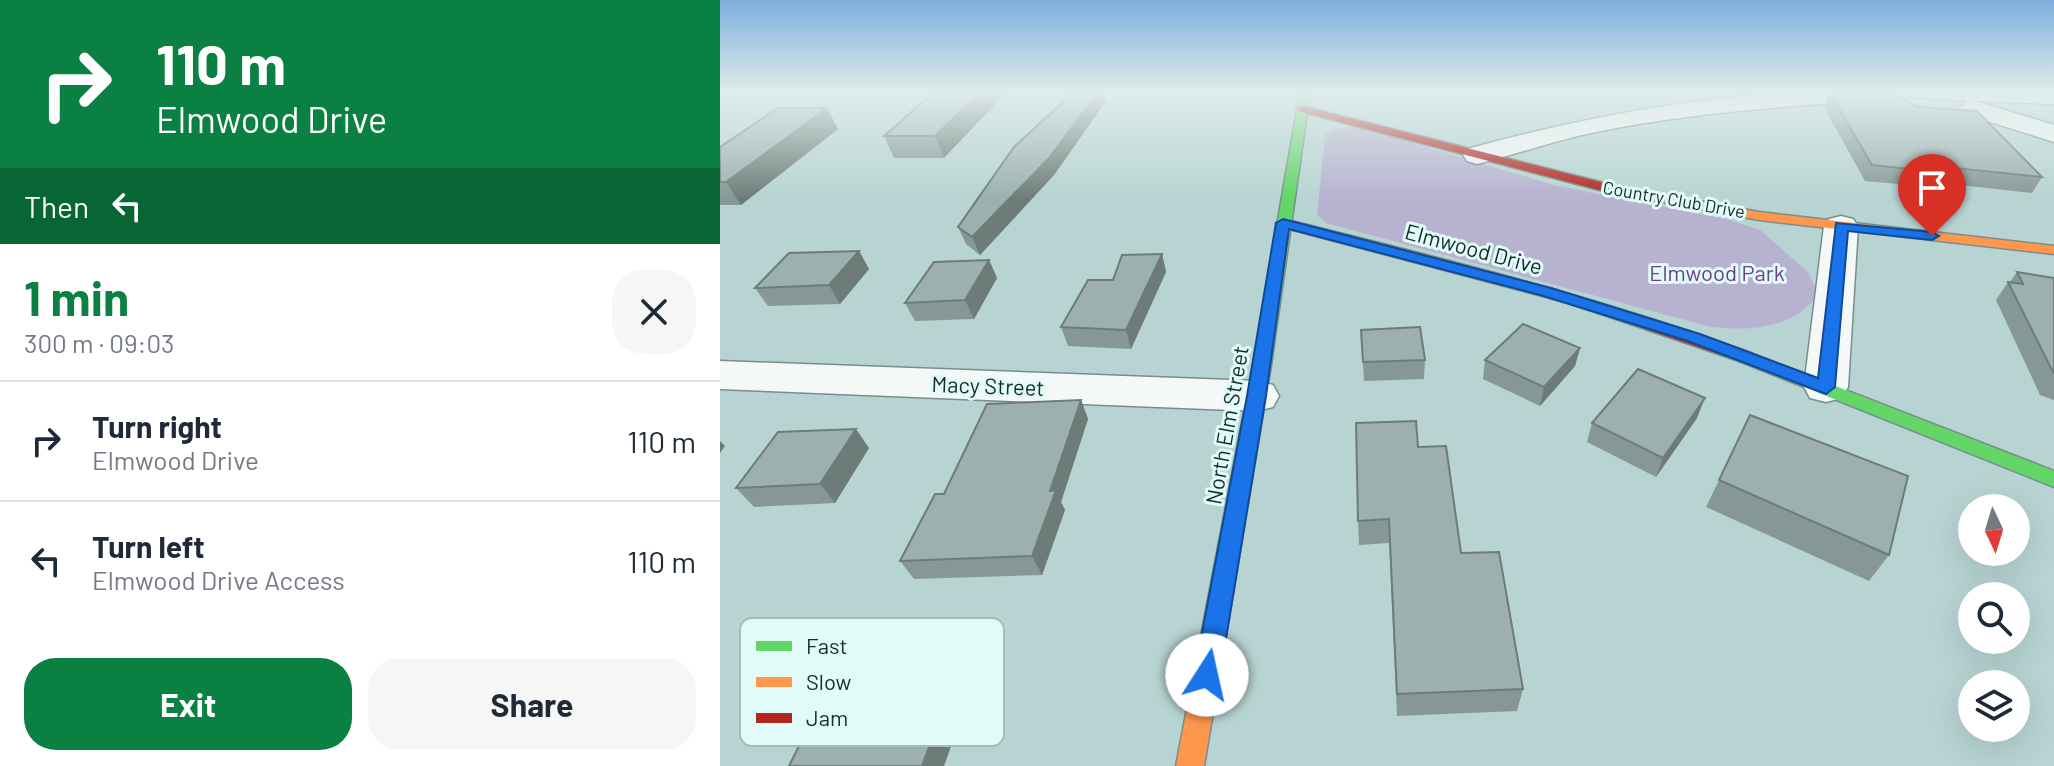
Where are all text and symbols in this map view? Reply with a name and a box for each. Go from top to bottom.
text: 110 m [156,29,286,96]
icon: right [24,32,128,136]
text: Elmwood Drive [156,97,387,140]
pin [1898,154,1966,236]
icon: arrive [1910,166,1954,210]
street label: Country Club Drive [1601,176,1747,222]
icon: left [105,184,149,228]
text: Then [24,188,89,224]
street label: Elmwood Drive [1402,217,1546,279]
park label: Elmwood Park [1649,259,1785,285]
text: 1 min [24,268,129,326]
button: close [612,270,696,354]
text: 300 m · 09:03 [24,327,174,358]
street label: North Elm Street [1199,344,1253,506]
street label: Macy Street [931,370,1045,400]
text: Turn right [92,408,222,444]
icon: right [24,419,68,463]
text: 110 m [627,423,696,459]
text: Elmwood Drive [92,444,259,475]
north arrow [1958,494,2030,566]
map controls [1958,494,2030,742]
text: Turn left [92,528,205,564]
icon: left [24,539,68,583]
text: 110 m [627,543,696,579]
text: Elmwood Drive Access [92,564,345,595]
button: search [1958,582,2030,654]
legend [740,618,1004,746]
text: Fast [806,632,848,658]
position arrow [1165,633,1249,717]
button: Exit [24,658,352,750]
button: Share [368,658,696,750]
text: Slow [806,668,851,694]
button: layers [1958,670,2030,742]
text: Jam [806,704,848,730]

